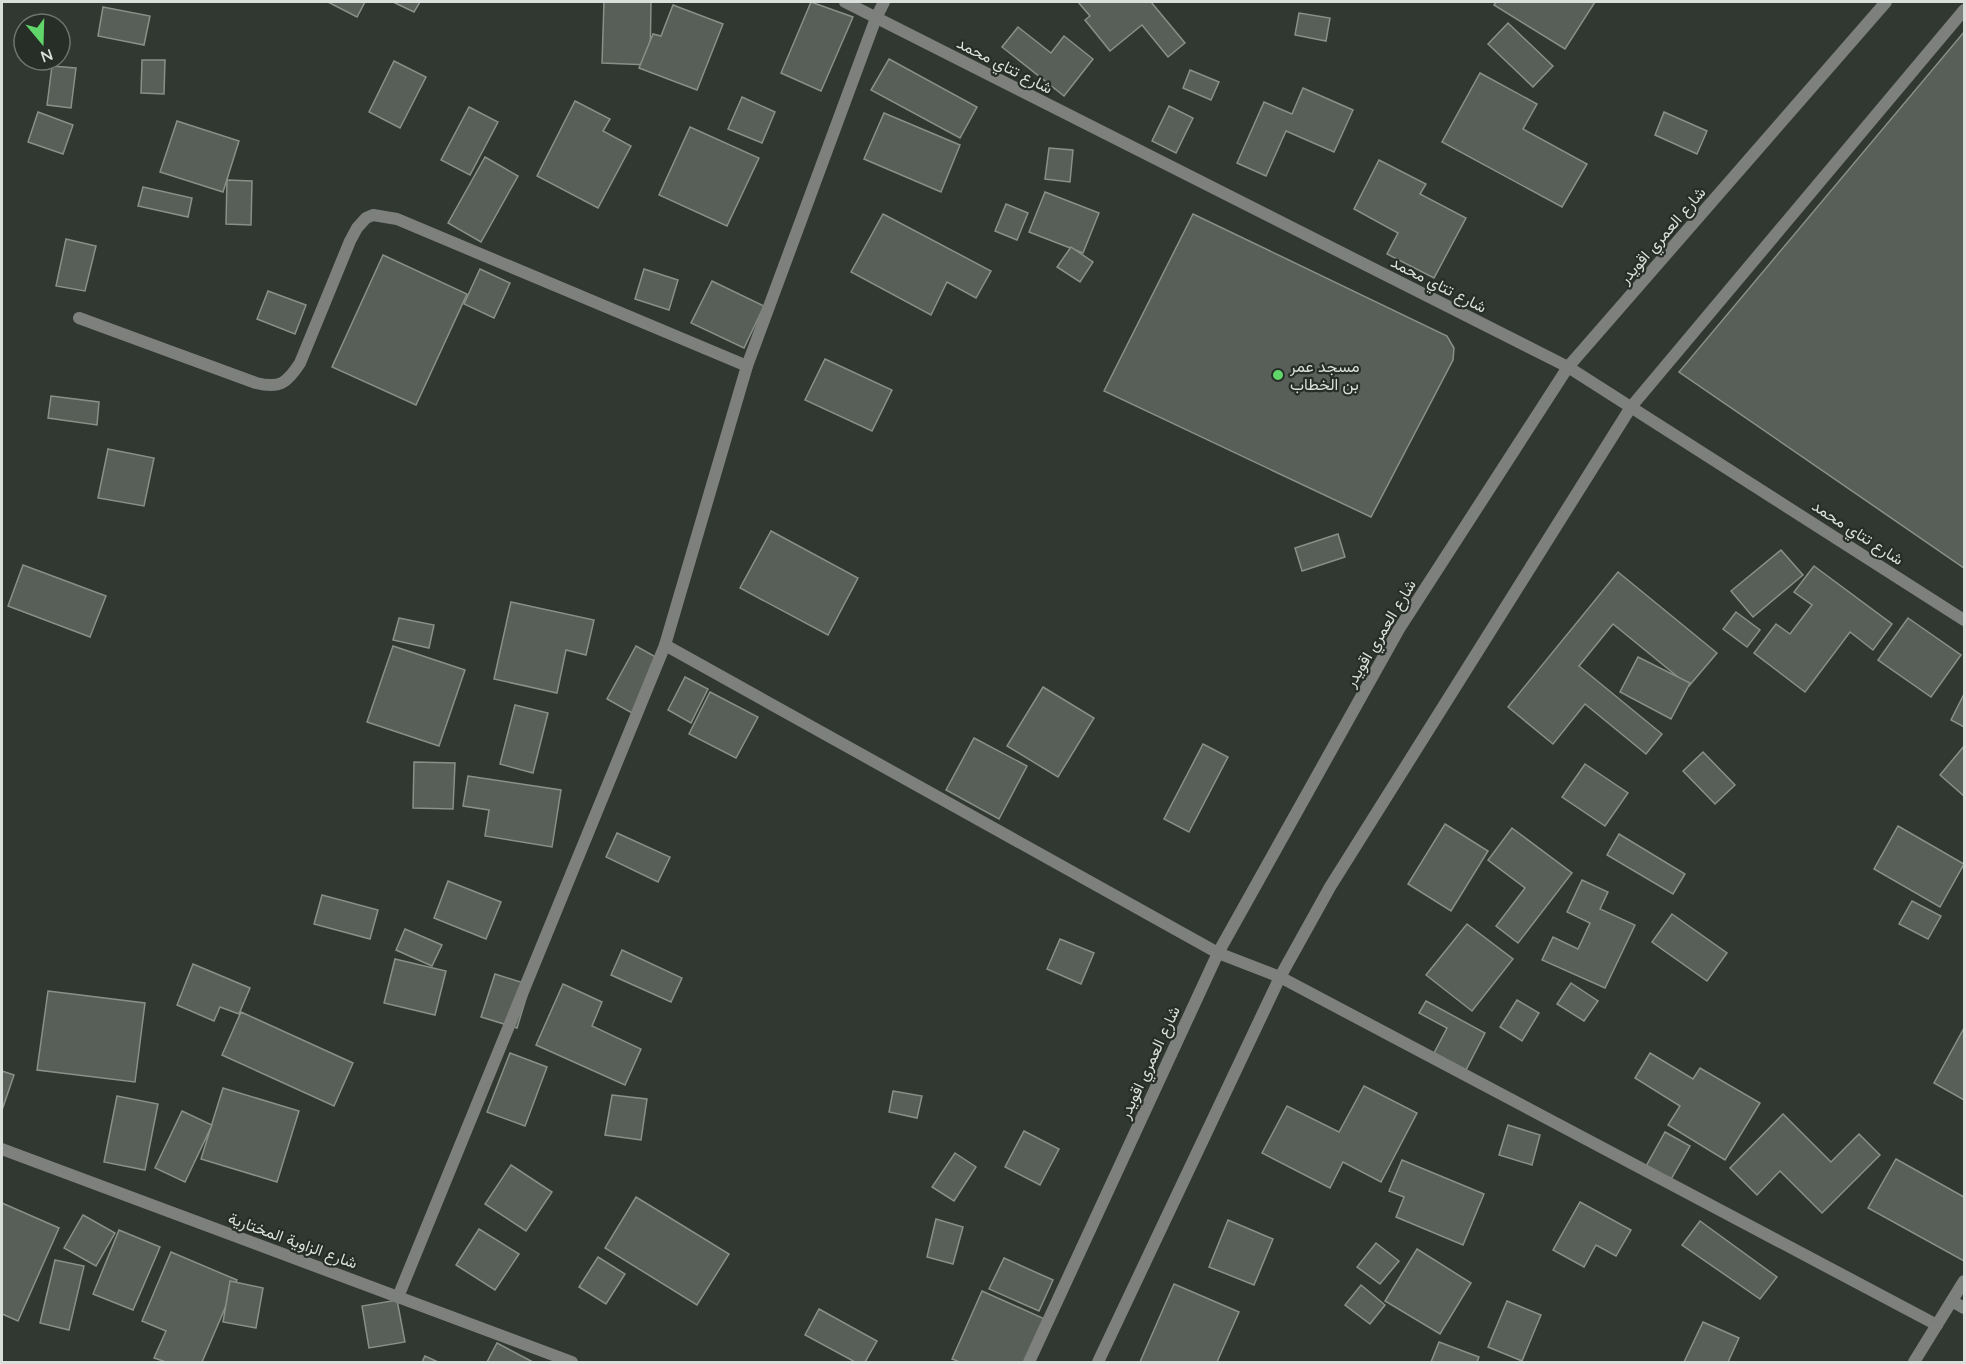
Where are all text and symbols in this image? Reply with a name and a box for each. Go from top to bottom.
north arrow [12,12,72,72]
street label: شارع تتاي محمد [952,32,1056,101]
text: N [38,45,56,68]
street label: شارع العمري اقويدر [1614,182,1713,291]
street label: شارع تتاي محمد [1386,251,1490,320]
place label: مسجد عمر بن الخطاب [1289,356,1360,395]
marker: مسجد عمر بن الخطاب [1271,368,1285,382]
street label: شارع تتاي محمد [1806,495,1907,572]
street label: شارع العمري اقويدر [1339,575,1423,693]
street label: شارع العمري اقويدر [1114,1002,1188,1124]
street label: شارع الزاوية المختارية [225,1207,360,1275]

